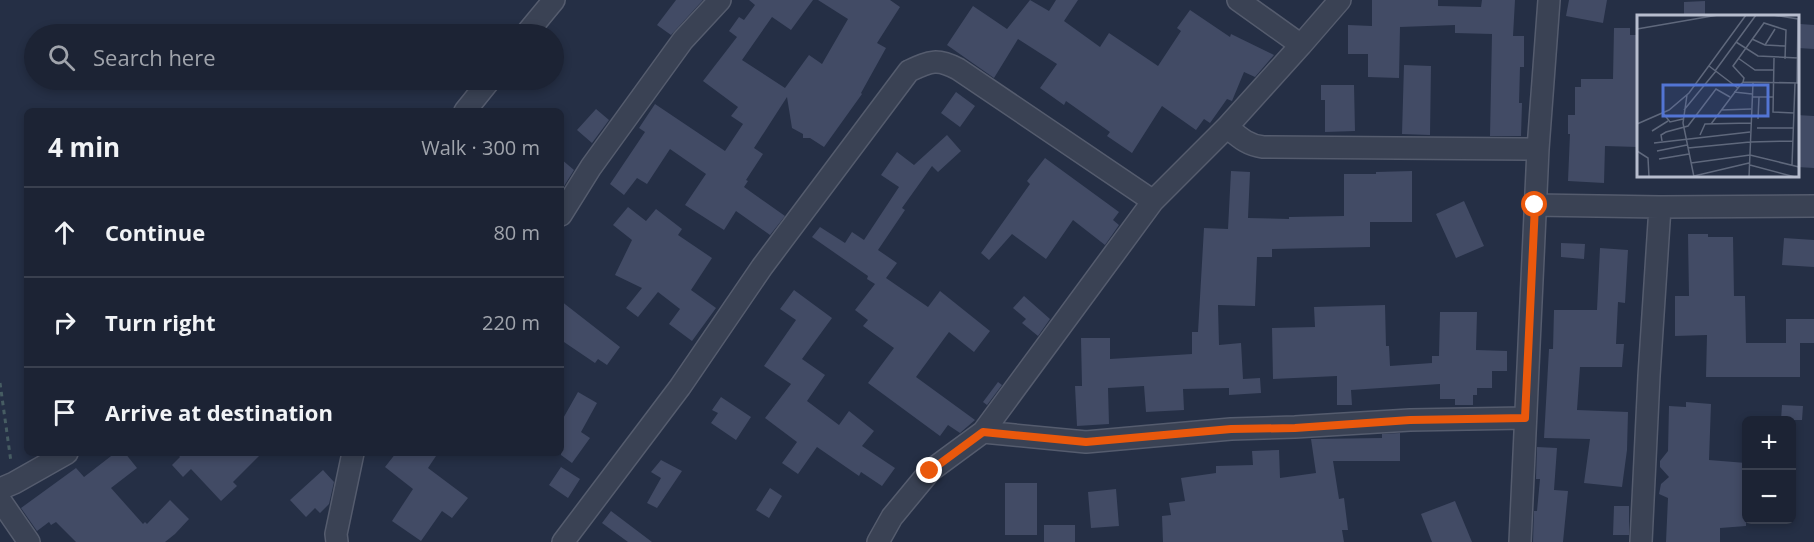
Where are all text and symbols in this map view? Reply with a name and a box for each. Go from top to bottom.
inset map [1637,15,1799,177]
search box [24,24,564,90]
icon: search [45,41,78,74]
text: Search here [93,42,216,72]
text: 4 min [48,129,120,165]
text: Walk · 300 m [421,134,540,161]
route start [1521,191,1547,217]
icon: ahead [48,216,81,249]
text: Continue [105,217,205,247]
text: 80 m [493,219,540,246]
icon: right [48,306,81,339]
text: Turn right [105,307,216,337]
text: 220 m [482,309,540,336]
icon: arrive [48,396,81,429]
text: Arrive at destination [105,397,333,427]
map controls [1742,416,1796,524]
button: + [1742,416,1796,470]
route end [916,457,942,483]
button: − [1742,470,1796,524]

